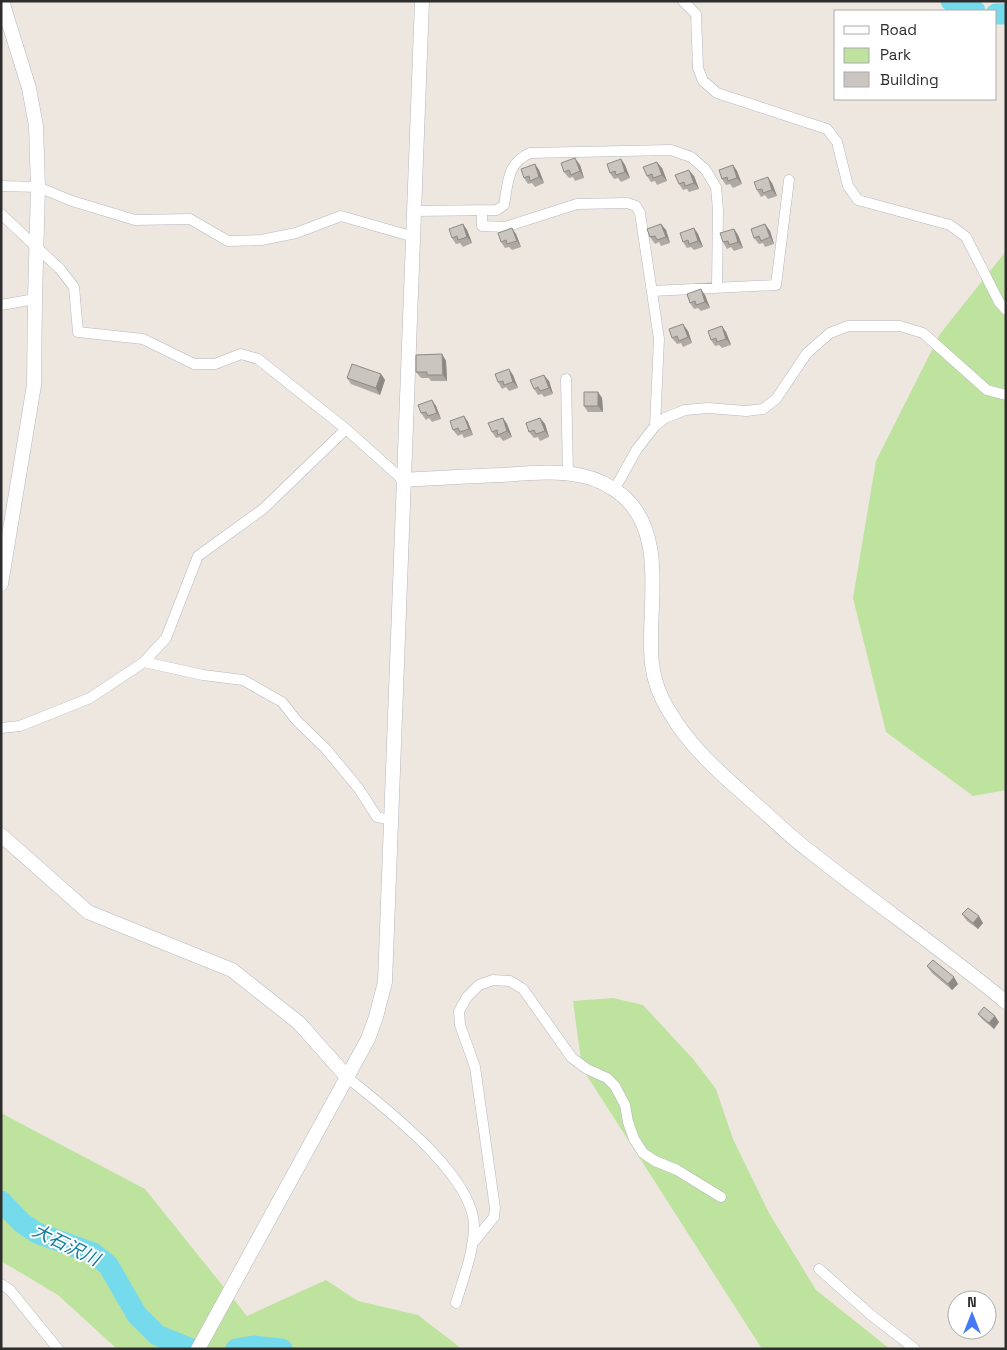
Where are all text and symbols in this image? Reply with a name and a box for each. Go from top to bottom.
legend [834,10,997,100]
text: Road [880,20,917,39]
text: Park [880,45,911,64]
text: Building [880,70,939,89]
water label: 大石沢川 [29,1218,105,1272]
north arrow [947,1290,997,1340]
text: N [967,1293,977,1311]

